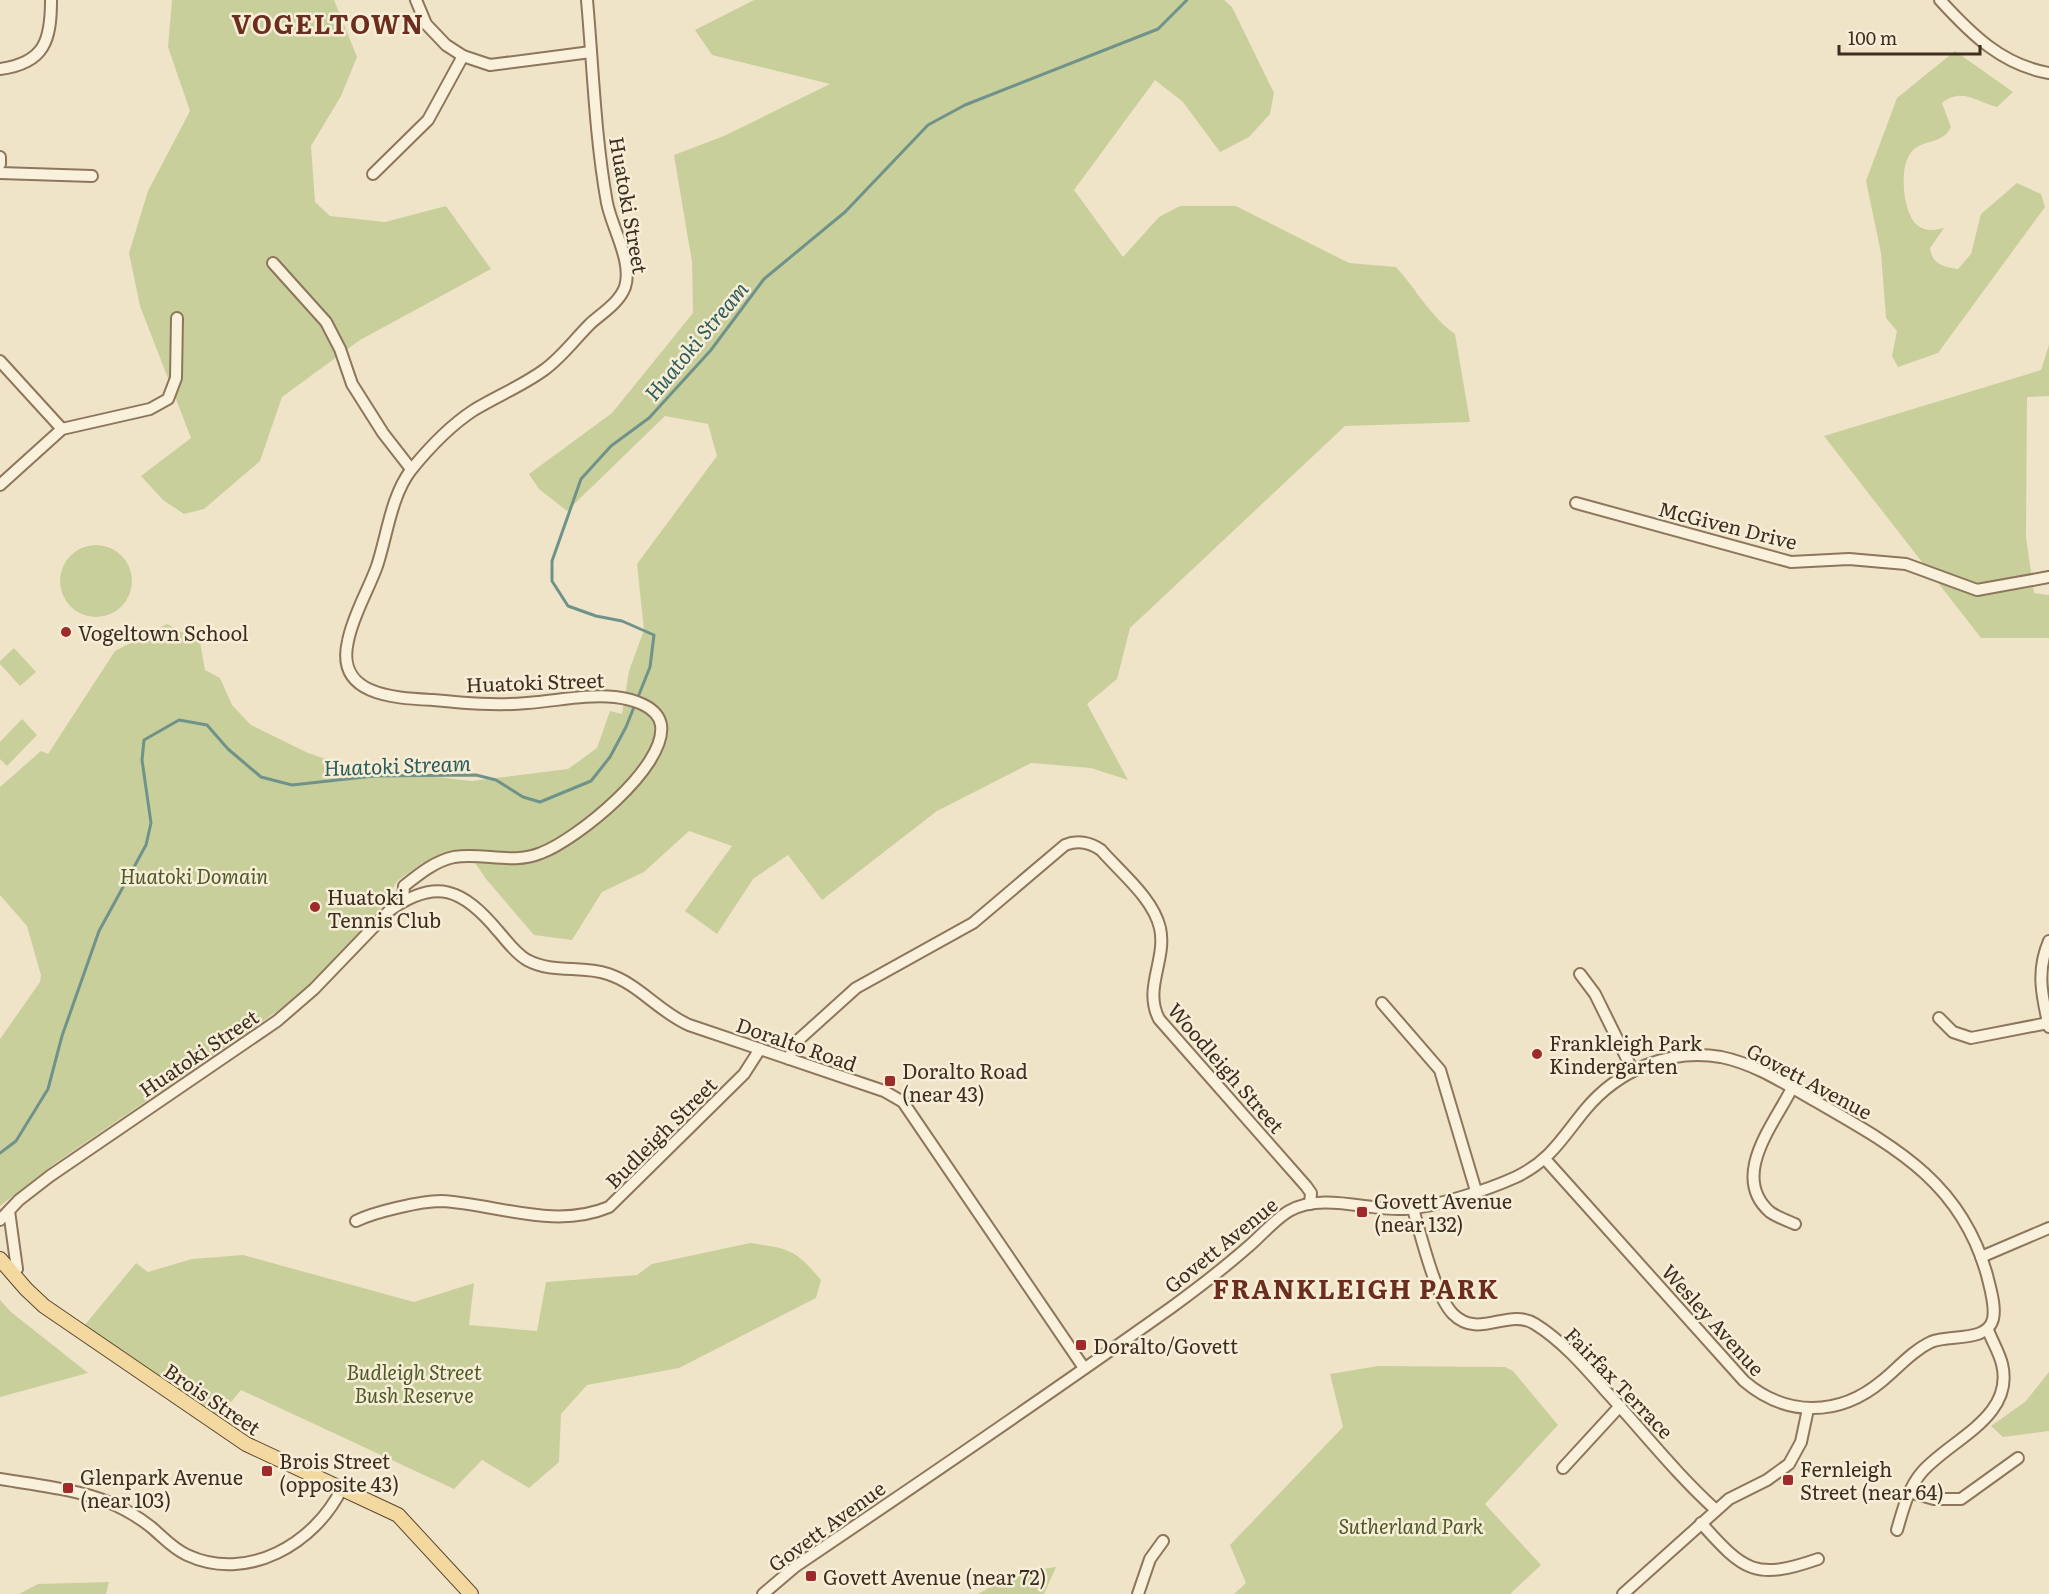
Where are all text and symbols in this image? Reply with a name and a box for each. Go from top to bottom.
district label: VOGELTOWN [231,3,425,42]
scale bar [1839,18,1980,56]
text: 100 m [1848,24,1897,51]
street label: Huatoki Street [603,134,657,276]
water label: Huatoki Stream [636,273,755,406]
street label: McGiven Drive [1655,492,1801,556]
place label: Vogeltown School [78,617,249,647]
marker: Vogeltown School [59,625,73,639]
street label: Huatoki Street [465,664,605,698]
water label: Huatoki Stream [323,746,472,782]
park label: Huatoki Domain [120,860,268,890]
place label: Huatoki Tennis Club [327,881,441,934]
marker: Huatoki Tennis Club [308,900,322,914]
street label: Woodleigh Street [1162,995,1292,1139]
street label: Huatoki Street [132,1001,264,1103]
street label: Doralto Road [733,1008,861,1078]
place label: Frankleigh Park Kindergarten [1549,1027,1703,1080]
street label: Govett Avenue [1742,1034,1878,1126]
marker: Frankleigh Park Kindergarten [1530,1047,1544,1061]
place label: Doralto Road (near 43) [902,1055,1028,1108]
street label: Budleigh Street [597,1069,723,1195]
marker: Doralto Road (near 43) [883,1074,897,1088]
place label: Govett Avenue (near 132) [1374,1185,1512,1238]
street label: Govett Avenue [1157,1189,1283,1299]
marker: Govett Avenue (near 132) [1355,1205,1369,1219]
street label: Wesley Avenue [1656,1256,1772,1382]
district label: FRANKLEIGH PARK [1213,1268,1499,1307]
street label: Fairfax Terrace [1559,1319,1681,1445]
place label: Doralto/Govett [1093,1330,1238,1360]
marker: Doralto/Govett [1074,1338,1088,1352]
street label: Brois Street [159,1354,267,1442]
park label: Budleigh Street Bush Reserve [346,1356,482,1409]
place label: Brois Street (opposite 43) [279,1445,399,1498]
place label: Fernleigh Street (near 64) [1800,1453,1944,1506]
place label: Glenpark Avenue (near 103) [80,1461,243,1514]
marker: Brois Street (opposite 43) [260,1464,274,1478]
street label: Govett Avenue [761,1472,891,1578]
marker: Fernleigh Street (near 64) [1781,1473,1795,1487]
marker: Glenpark Avenue (near 103) [61,1481,75,1495]
park label: Sutherland Park [1338,1510,1484,1540]
place label: Govett Avenue (near 72) [823,1561,1046,1591]
marker: Govett Avenue (near 72) [804,1569,818,1583]

